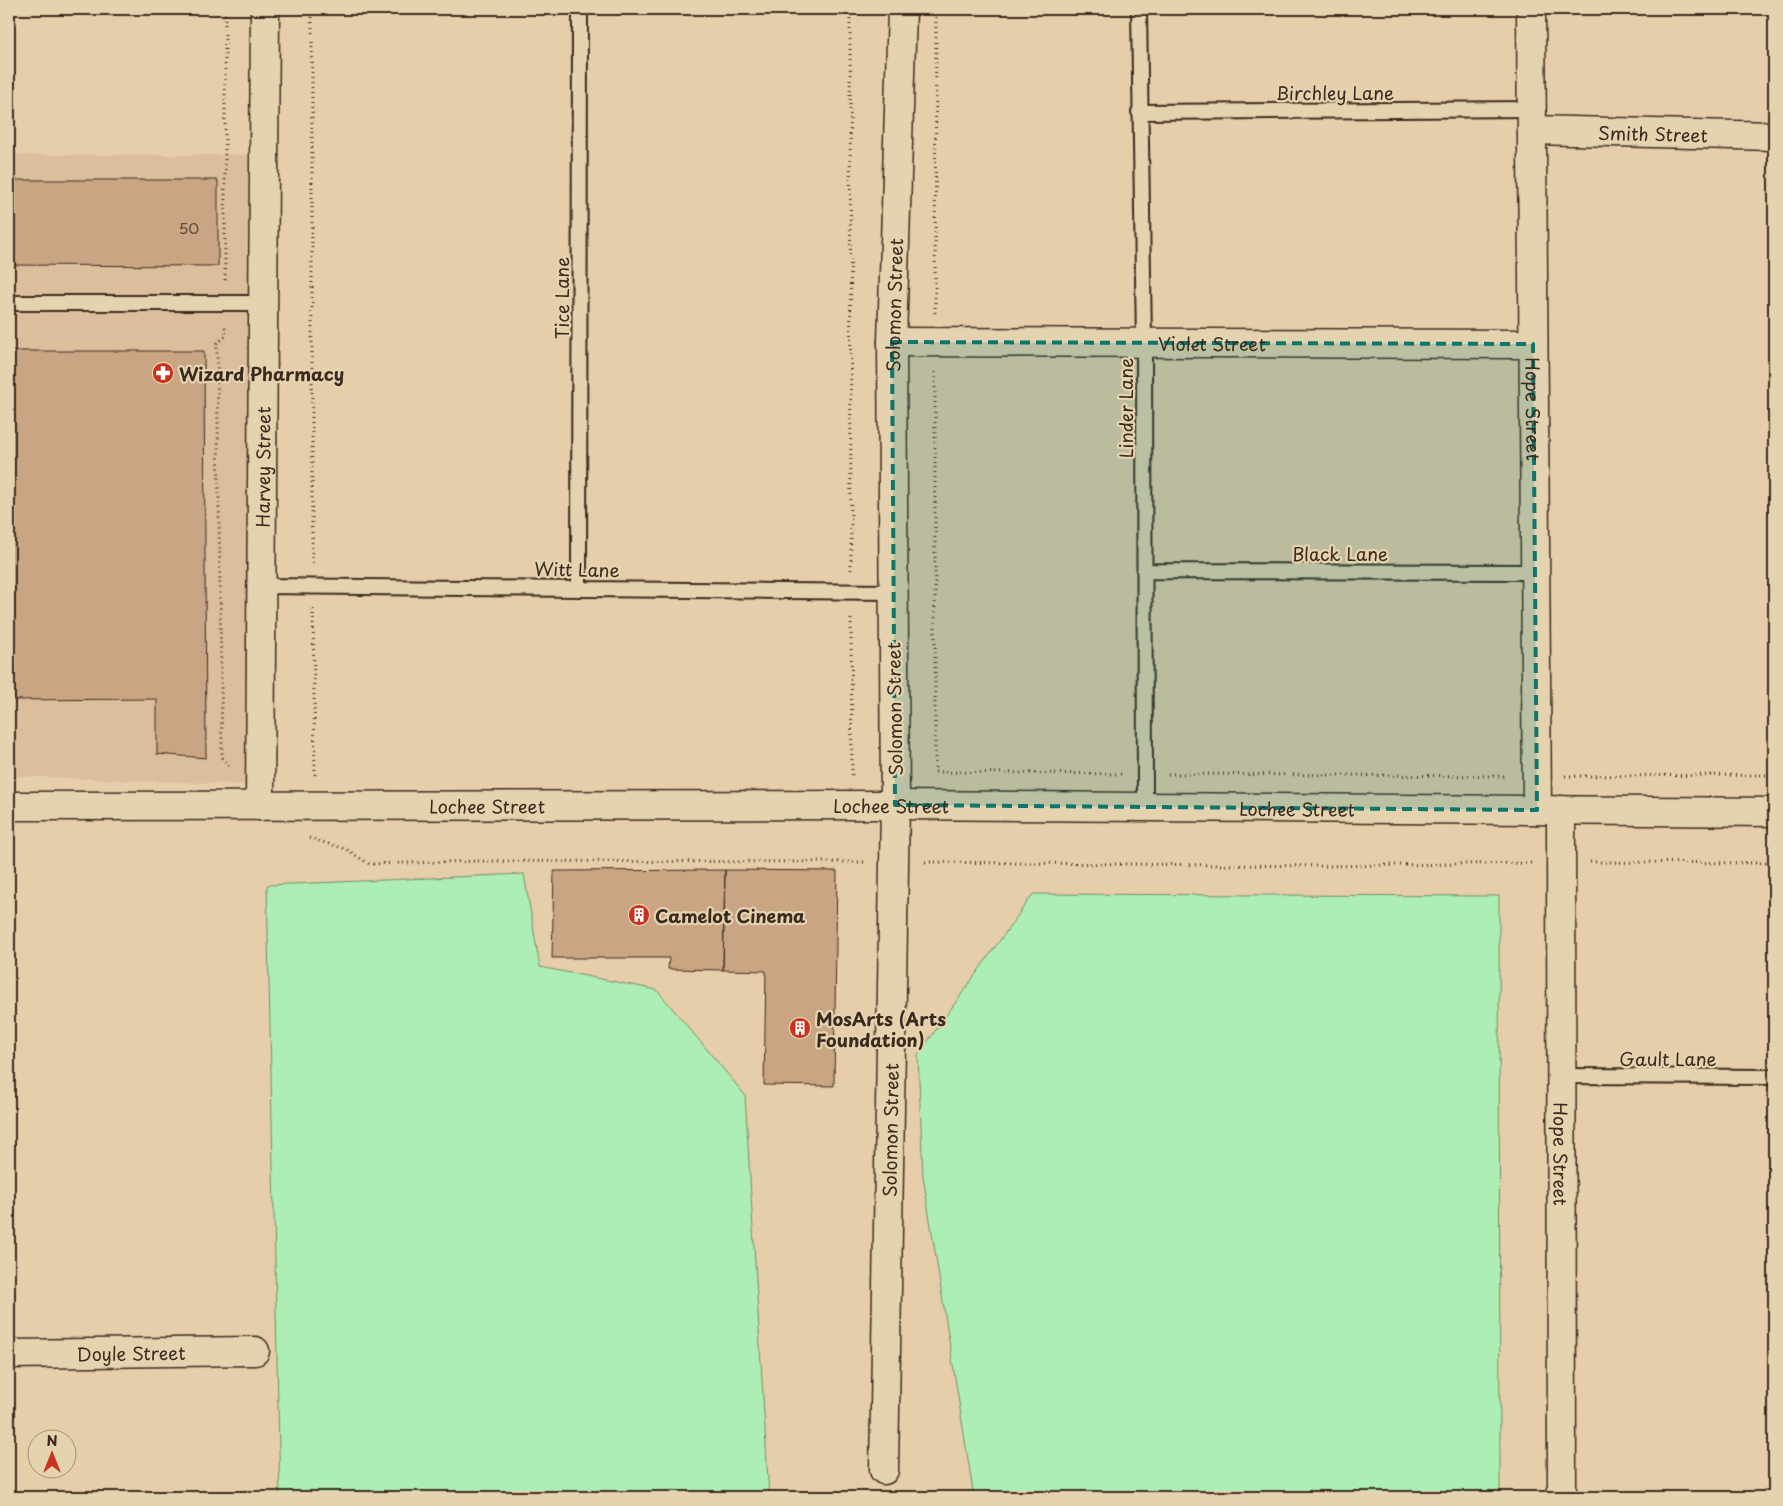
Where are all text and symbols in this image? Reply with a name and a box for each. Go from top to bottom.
street label: Birchley Lane [1276,79,1394,106]
street label: Smith Street [1598,118,1708,148]
house number: 50 [179,216,199,239]
street label: Solomon Street [878,238,909,372]
street label: Tice Lane [548,257,575,339]
street label: Violet Street [1158,329,1266,357]
street label: Hope Street [1520,357,1548,461]
street label: Linder Lane [1112,358,1139,458]
place label: Wizard Pharmacy [179,360,344,387]
pharmacy icon: Wizard Pharmacy [151,361,175,385]
street label: Harvey Street [248,406,276,528]
street label: Black Lane [1292,540,1388,567]
street label: Witt Lane [534,555,620,583]
street label: Solomon Street [879,642,909,776]
street label: Lochee Street [833,791,949,819]
street label: Lochee Street [429,792,545,819]
street label: Lochee Street [1239,794,1355,822]
place label: Camelot Cinema [655,902,805,929]
building icon: Camelot Cinema [627,903,651,927]
place label: MosArts (Arts Foundation) [816,1005,946,1053]
building icon: MosArts (Arts Foundation) [788,1016,812,1040]
street label: Gault Lane [1619,1045,1717,1072]
street label: Solomon Street [875,1063,904,1197]
street label: Hope Street [1548,1102,1575,1206]
street label: Doyle Street [76,1338,186,1367]
north arrow [28,1428,78,1478]
text: N [46,1430,58,1451]

